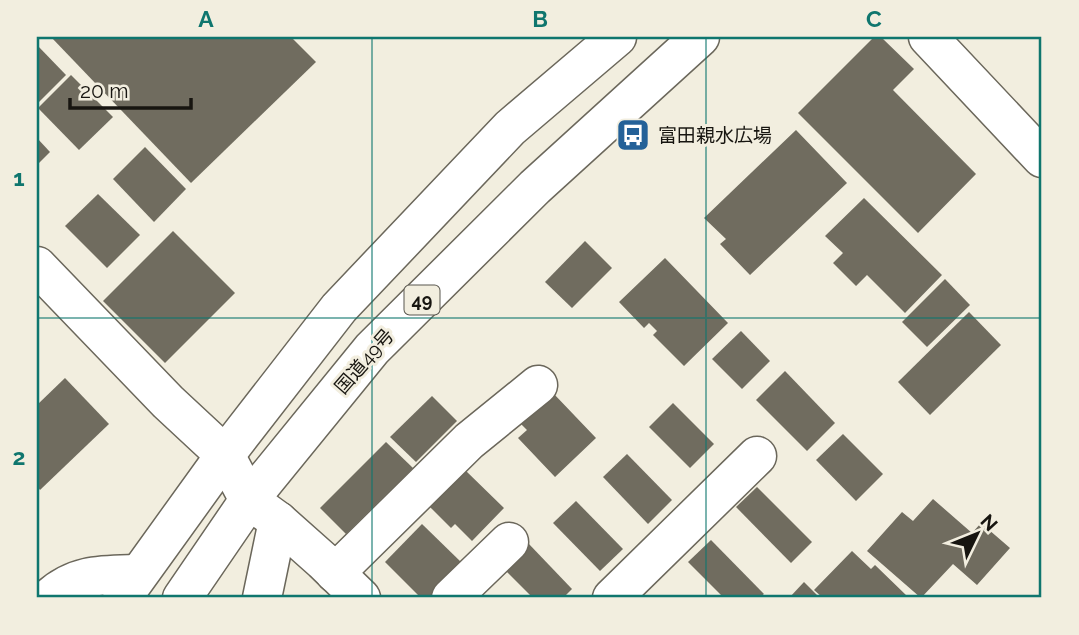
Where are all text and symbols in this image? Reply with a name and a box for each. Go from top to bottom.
text: A [198,5,214,32]
text: B [532,5,548,32]
text: C [866,5,882,32]
scale bar [70,66,191,110]
text: 20 m [80,78,128,103]
bus stop icon: 富田親水広場 [614,116,652,154]
place label: 富田親水広場 [658,124,772,146]
text: 1 [13,164,25,191]
road number: 49 [404,286,440,314]
street label: 国道49号 [330,324,398,398]
text: 2 [13,443,25,470]
north arrow [942,498,1012,568]
text: N [976,510,1002,535]

